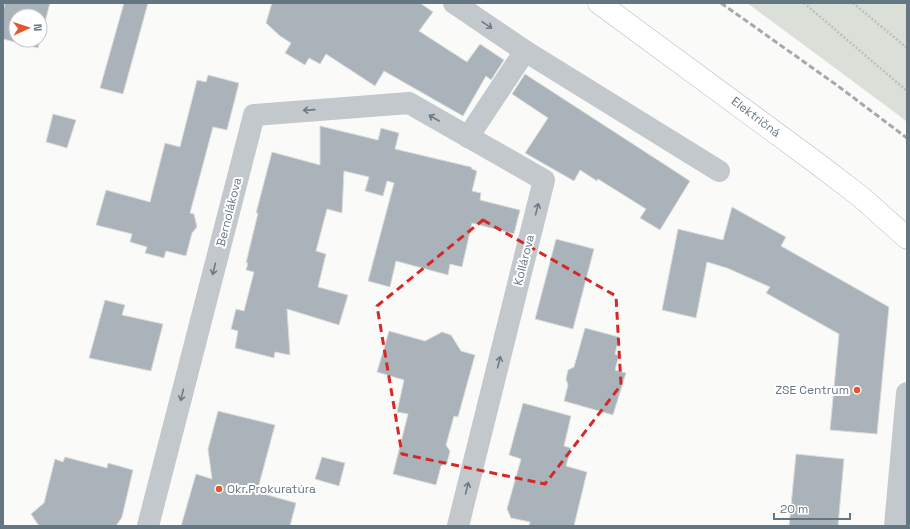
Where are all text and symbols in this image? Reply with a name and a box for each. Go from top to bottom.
north arrow [8,8,48,48]
one-way arrow [481,21,492,29]
text: N [31,23,45,32]
street label: Električná [728,93,784,141]
one-way arrow [303,107,316,114]
one-way arrow [428,113,440,121]
street label: Bernolákova [213,176,245,248]
one-way arrow [534,203,542,216]
street label: Kollárova [510,233,538,287]
one-way arrow [210,262,218,275]
one-way arrow [496,356,503,369]
place label: ZSE Centrum [775,382,849,398]
marker: ZSE Centrum [852,385,862,395]
one-way arrow [178,388,185,401]
place label: Okr.Prokuratúra [227,481,316,497]
one-way arrow [464,482,472,495]
marker: Okr.Prokuratúra [214,484,224,494]
scale bar [774,495,850,521]
text: 20 m [780,501,808,517]

